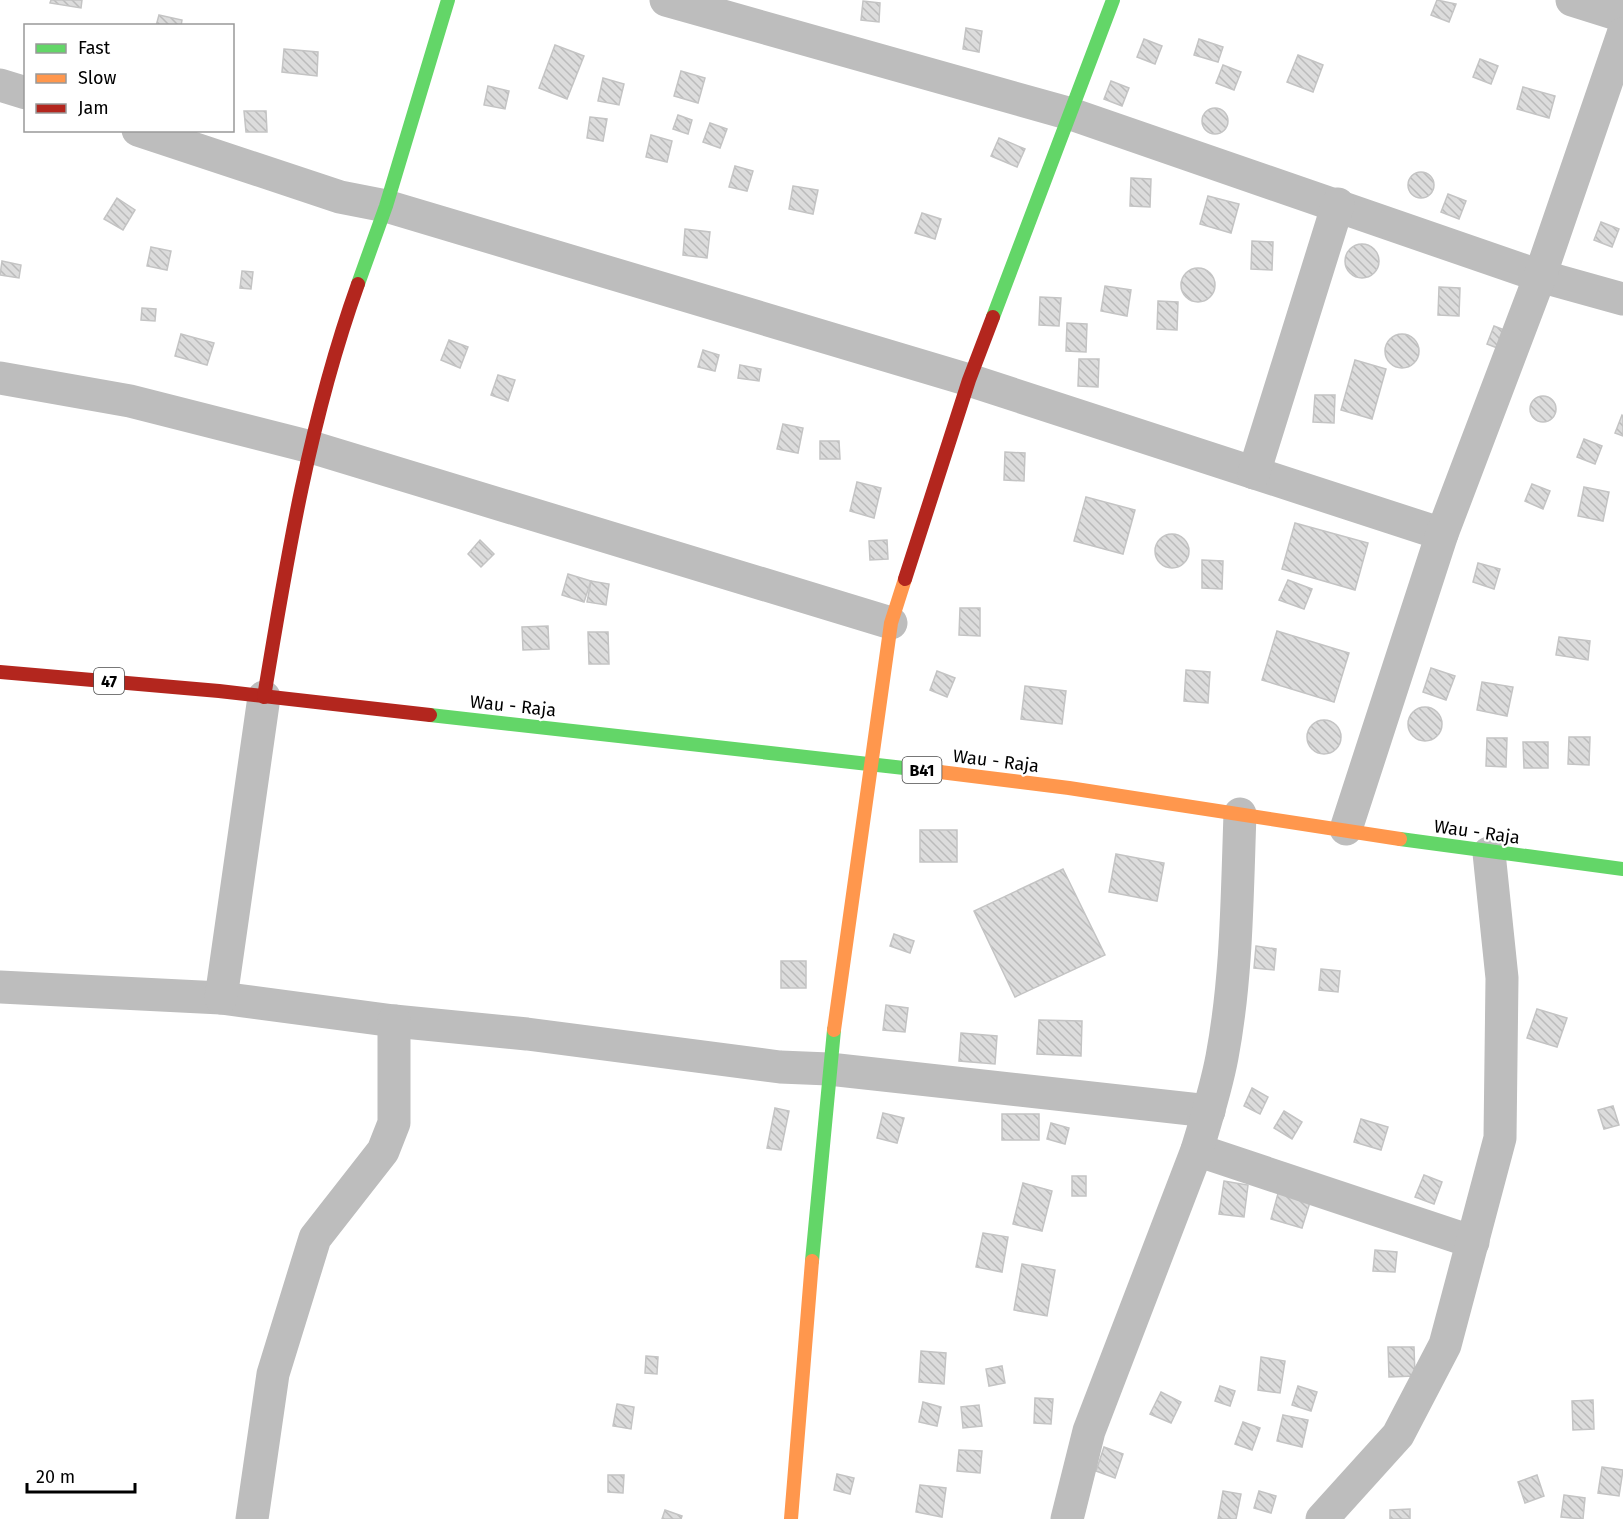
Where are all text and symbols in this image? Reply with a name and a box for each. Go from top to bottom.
legend [24,24,234,132]
text: Fast [78,37,111,59]
text: Slow [78,67,117,89]
text: Jam [78,97,109,119]
road number: 47 [94,668,124,694]
street label: Wau - Raja [469,691,557,721]
street label: Wau - Raja [952,745,1040,777]
road number: B41 [902,757,942,783]
street label: Wau - Raja [1433,815,1521,849]
scale bar [27,1456,135,1494]
text: 20 m [36,1466,75,1488]

